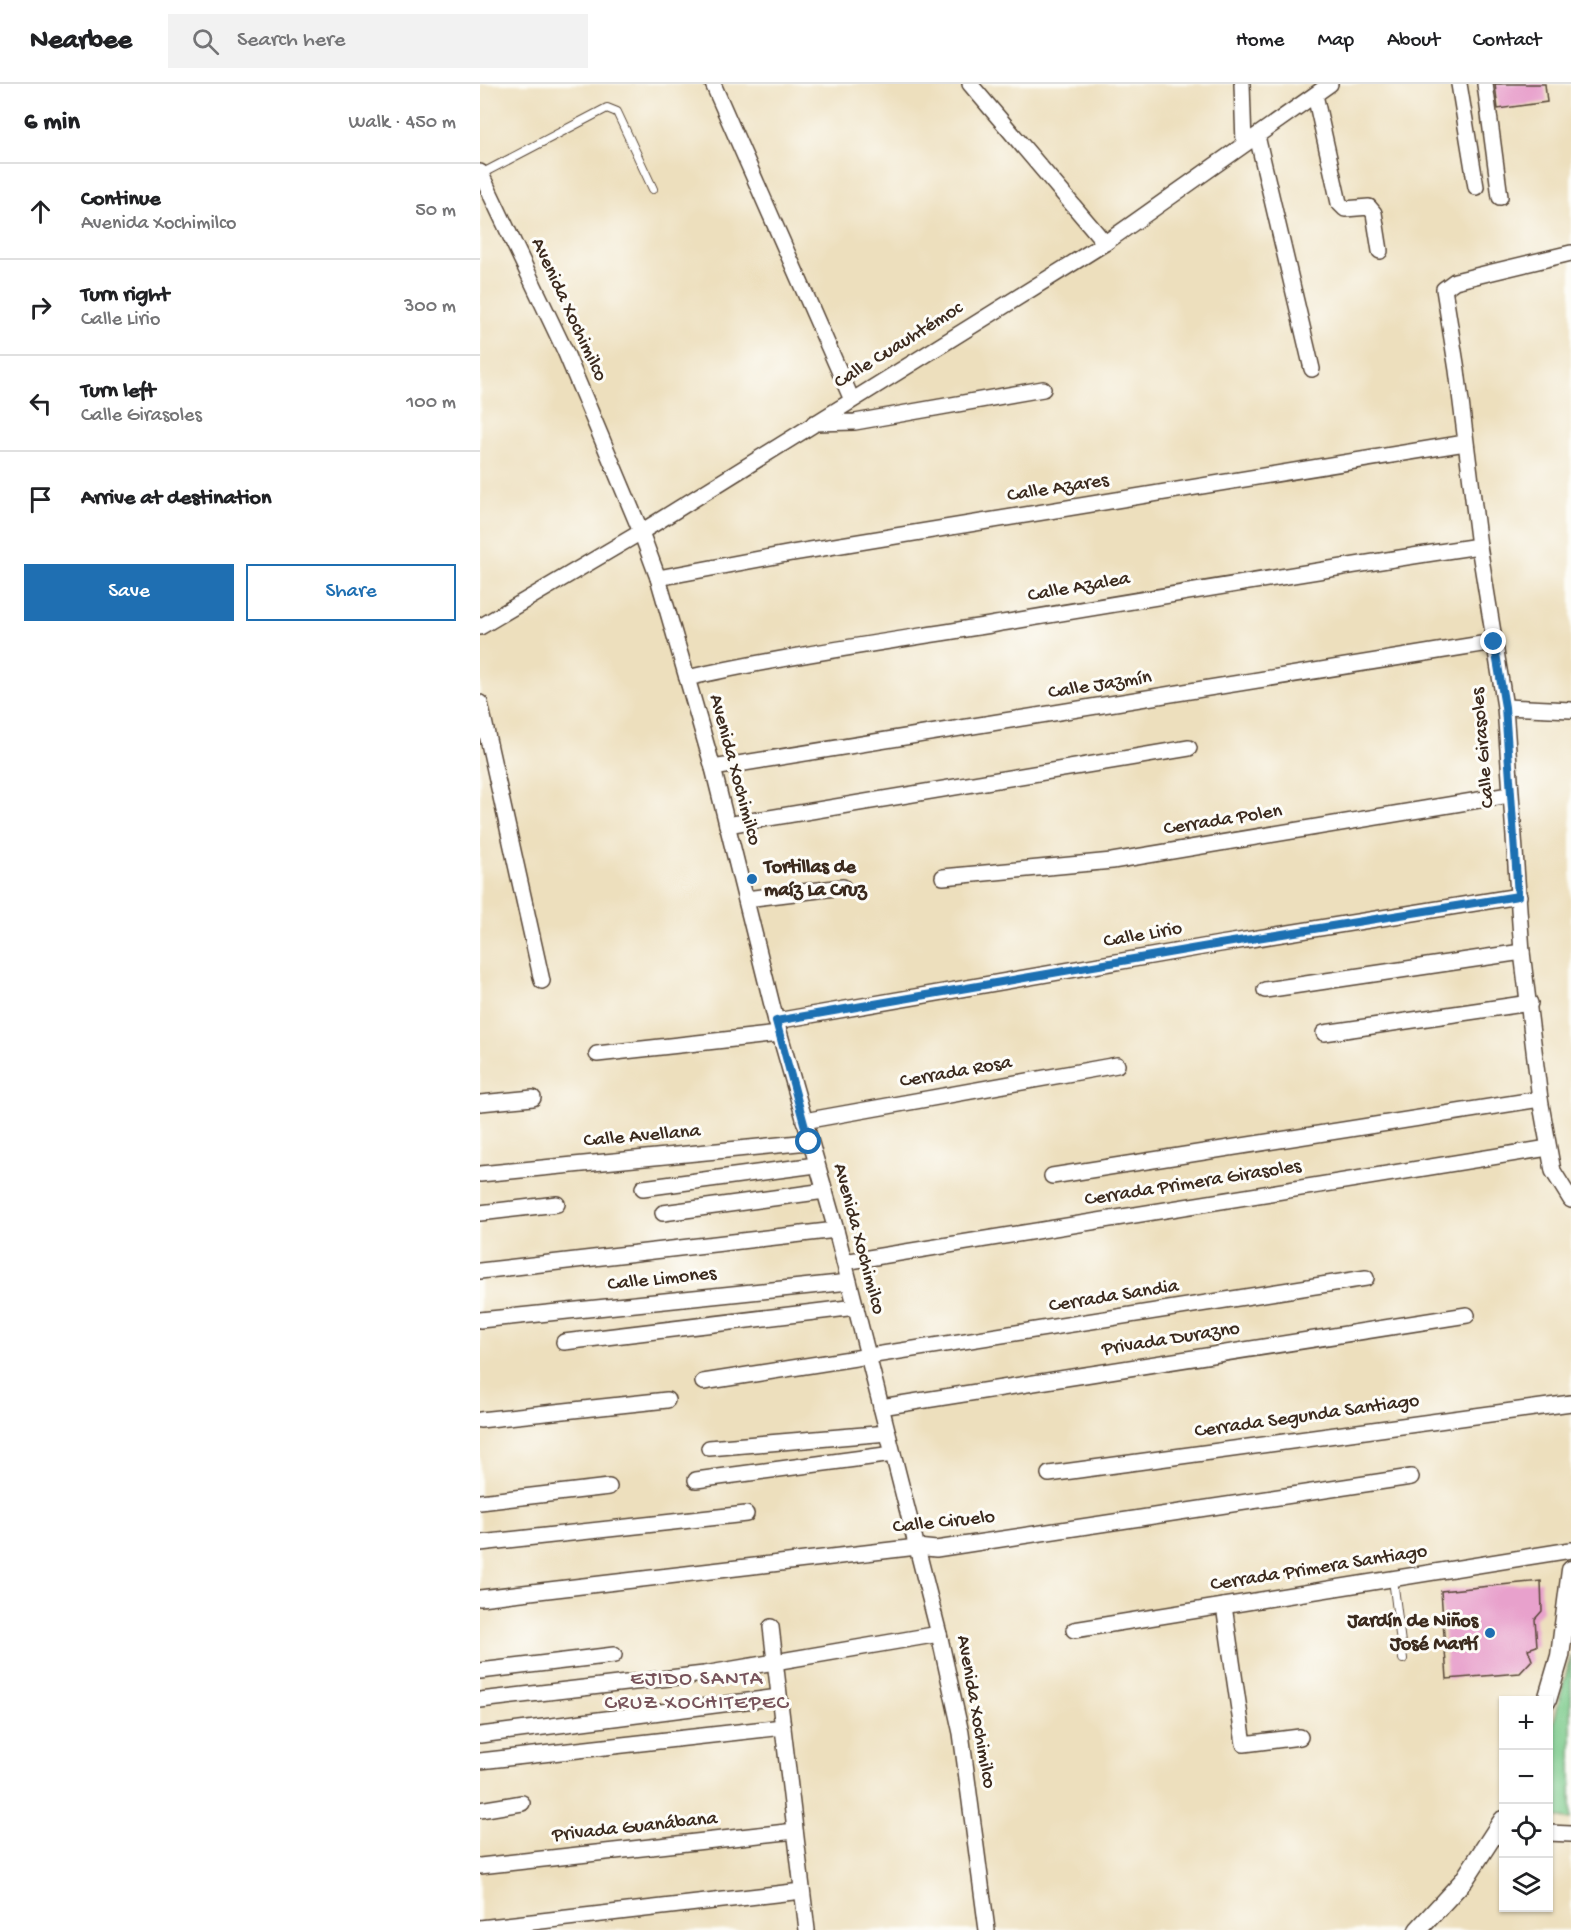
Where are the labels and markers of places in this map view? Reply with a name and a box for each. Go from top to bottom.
place label: Tortillas de maíz La Cruz [762,857,868,903]
marker: Tortillas de maíz La Cruz [745,872,759,886]
place label: Jardín de Niños José Martí [1347,1611,1480,1657]
marker: Jardín de Niños José Martí [1483,1626,1497,1640]

